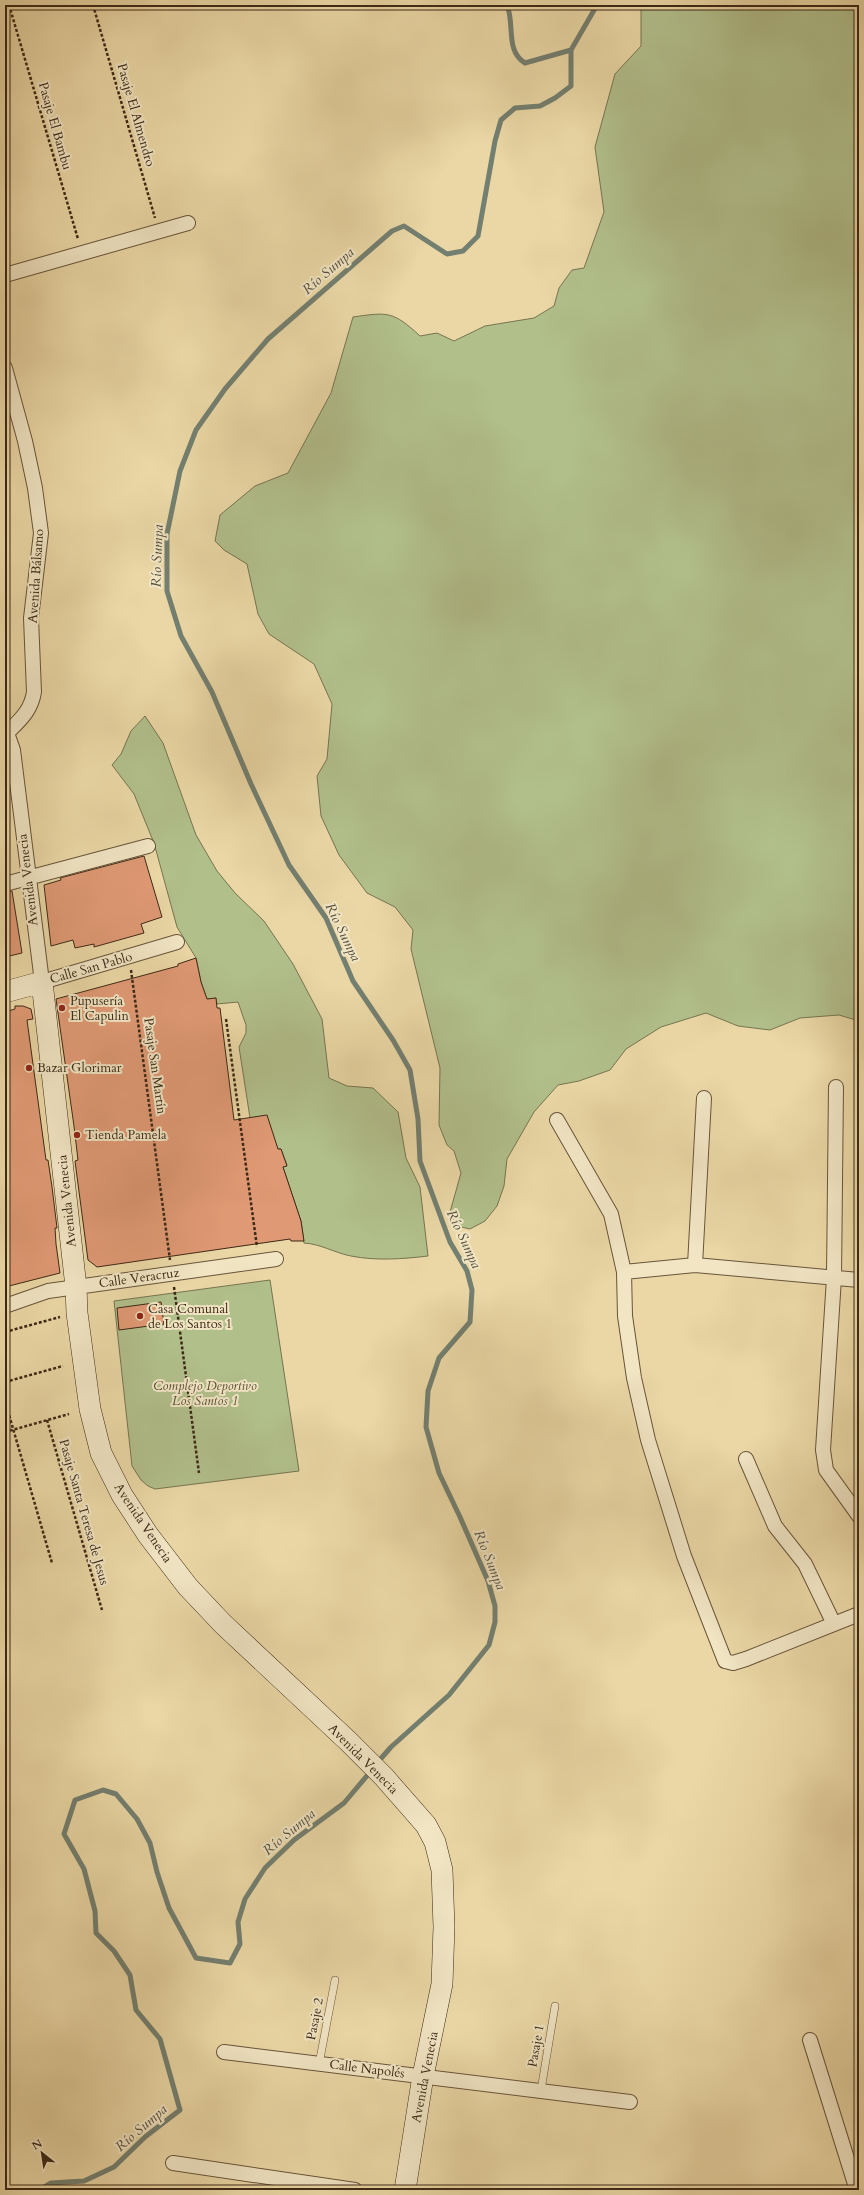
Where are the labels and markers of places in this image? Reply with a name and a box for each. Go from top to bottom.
place label: Pupusería El Capulin [70,992,129,1025]
marker: Pupusería El Capulin [57,1003,67,1013]
place label: Bazar Glorimar [37,1059,122,1077]
marker: Bazar Glorimar [24,1063,34,1073]
place label: Tienda Pamela [85,1126,167,1144]
marker: Tienda Pamela [72,1130,82,1140]
place label: Casa Comunal de Los Santos 1 [148,1300,232,1333]
marker: Casa Comunal de Los Santos 1 [135,1311,145,1321]

